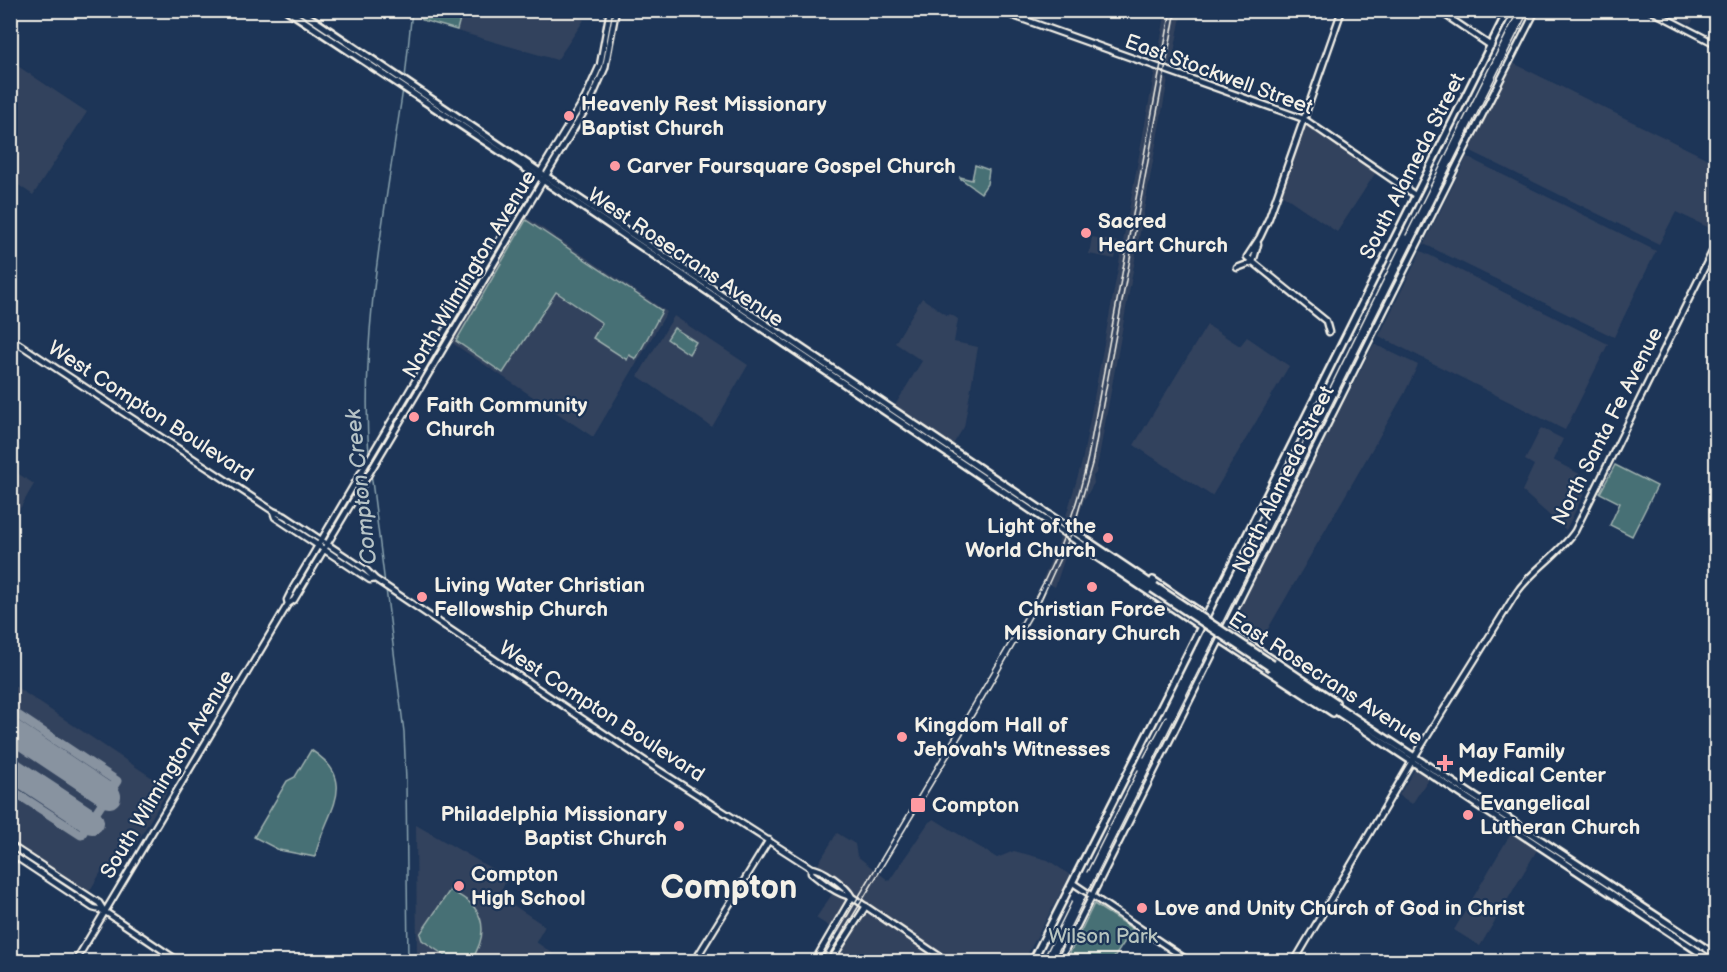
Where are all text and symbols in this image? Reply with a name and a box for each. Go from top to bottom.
street label: East Stockwell Street [1121,29,1317,120]
street label: South Alameda Street [1355,68,1471,264]
place label: Heavenly Rest Missionary Baptist Church [581,92,827,141]
marker: Heavenly Rest Missionary Baptist Church [562,109,576,123]
place label: Carver Foursquare Gospel Church [627,154,956,179]
marker: Carver Foursquare Gospel Church [608,159,622,173]
street label: North Wilmington Avenue [397,166,541,383]
street label: West Rosecrans Avenue [583,182,789,332]
place label: Sacred Heart Church [1098,209,1228,258]
marker: Sacred Heart Church [1079,226,1093,240]
street label: North Santa Fe Avenue [1547,323,1668,530]
street label: West Compton Boulevard [43,336,258,487]
street label: North Alameda Street [1227,381,1340,577]
place label: Faith Community Church [426,393,588,442]
water label: Compton Creek [340,406,383,566]
marker: Faith Community Church [407,410,421,424]
place label: Light of the World Church [965,514,1096,563]
marker: Light of the World Church [1101,531,1115,545]
place label: Living Water Christian Fellowship Church [434,573,645,622]
marker: Christian Force Missionary Church [1085,580,1099,594]
marker: Living Water Christian Fellowship Church [415,590,429,604]
place label: Christian Force Missionary Church [1003,597,1181,646]
street label: East Rosecrans Avenue [1224,606,1428,751]
street label: West Compton Boulevard [494,636,709,787]
street label: South Wilmington Avenue [95,666,240,883]
place label: Kingdom Hall of Jehovah's Witnesses [914,713,1110,762]
marker: Kingdom Hall of Jehovah's Witnesses [895,730,909,744]
place label: May Family Medical Center [1458,739,1607,788]
marker: May Family Medical Center [1436,754,1454,772]
place label: Evangelical Lutheran Church [1480,791,1640,840]
place label: Compton [932,793,1019,818]
marker: Compton [909,796,927,814]
place label: Philadelphia Missionary Baptist Church [441,802,667,851]
marker: Evangelical Lutheran Church [1461,808,1475,822]
marker: Philadelphia Missionary Baptist Church [672,819,686,833]
place label: Compton High School [471,862,586,911]
district label: Compton [660,868,798,908]
marker: Compton High School [452,879,466,893]
place label: Love and Unity Church of God in Christ [1154,896,1525,921]
marker: Love and Unity Church of God in Christ [1135,901,1149,915]
park label: Wilson Park [1048,924,1159,949]

